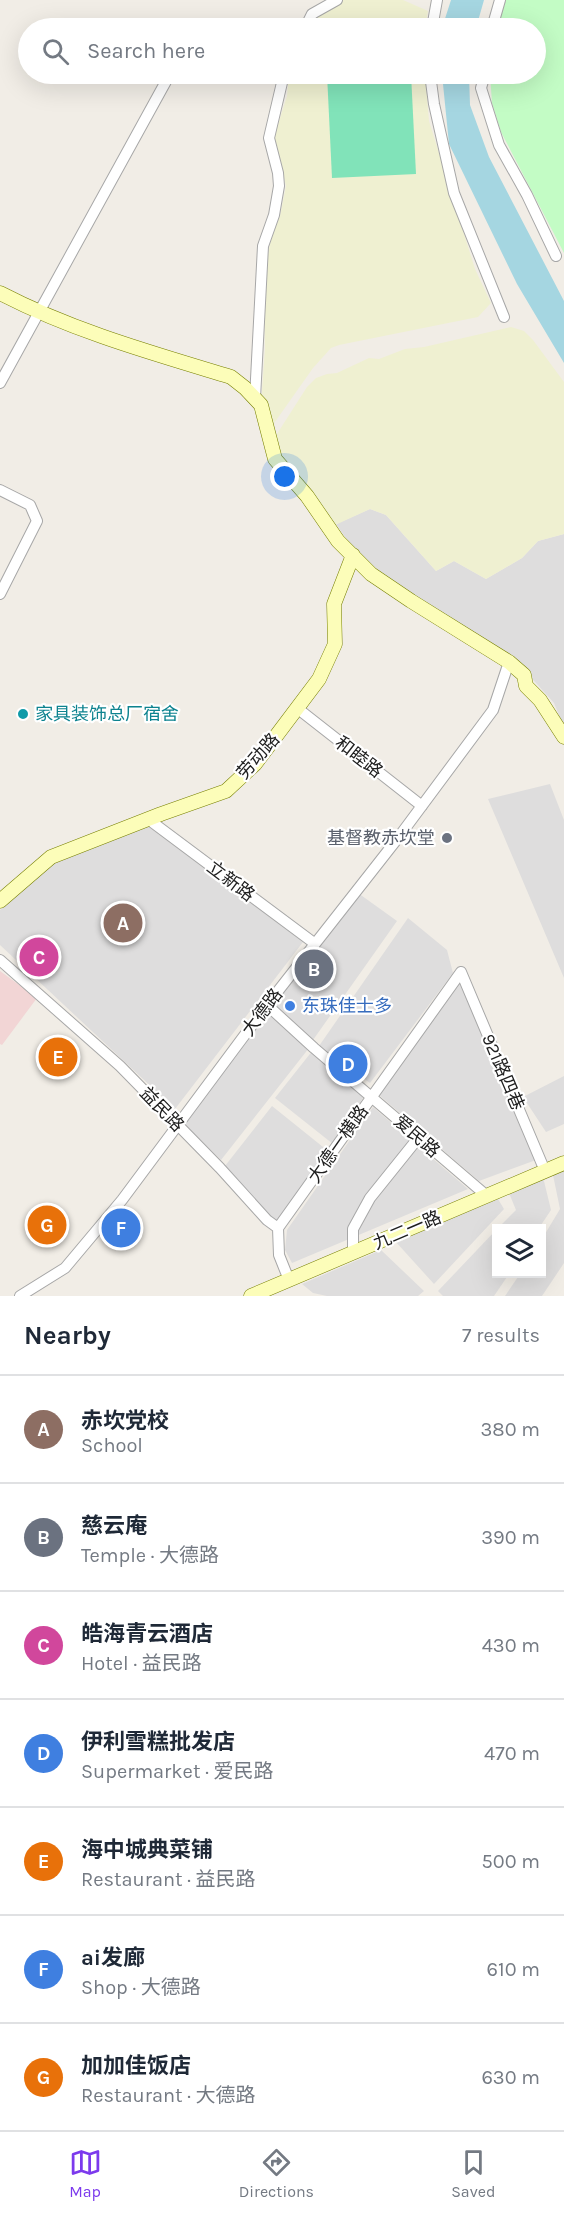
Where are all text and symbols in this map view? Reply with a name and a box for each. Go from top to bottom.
search box [18,18,546,84]
icon: search [39,35,72,68]
text: Search here [87,38,205,64]
your location [270,462,299,491]
place label: 家具装饰总厂宿舍 [35,703,179,725]
marker: 家具装饰总厂宿舍 [16,707,30,721]
street label: 劳动路 [232,728,284,784]
street label: 和睦路 [331,732,387,782]
place label: 基督教赤坎堂 [327,827,435,849]
marker: 基督教赤坎堂 [440,831,454,845]
street label: 立新路 [203,856,259,906]
pin: A [104,900,142,946]
pin: C [20,934,58,980]
pin: B [294,946,334,992]
street label: 大德路 [237,984,287,1040]
place label: 东珠佳士多 [302,995,392,1017]
marker: 东珠佳士多 [283,999,297,1013]
street label: 921路四巷 [477,1031,529,1113]
pin: E [38,1034,78,1080]
pin: D [328,1042,368,1086]
street label: 益民路 [135,1082,189,1136]
street label: 大德一横路 [303,1101,373,1187]
street label: 爱民路 [389,1110,445,1162]
pin: G [28,1202,66,1248]
pin: F [102,1206,140,1250]
street label: 九二一路 [370,1206,444,1254]
map controls [492,1224,546,1278]
button: layers [492,1224,546,1278]
text: Nearby [24,1320,111,1351]
text: 7 results [462,1324,540,1347]
text: 赤坎党校 [81,1408,169,1434]
text: A [37,1418,50,1441]
text: 380 m [481,1418,540,1441]
text: School [81,1434,143,1457]
text: 慈云庵 [81,1513,147,1539]
text: B [37,1526,50,1549]
text: 390 m [481,1526,540,1549]
text: Temple · 大德路 [81,1544,219,1567]
text: 皓海青云酒店 [81,1621,213,1647]
text: C [37,1634,50,1657]
text: 430 m [482,1634,540,1657]
text: Hotel · 益民路 [81,1652,202,1675]
text: 伊利雪糕批发店 [81,1729,235,1755]
text: D [37,1742,50,1765]
text: 470 m [484,1742,540,1765]
text: Supermarket · 爱民路 [81,1760,273,1783]
text: 海中城典菜铺 [81,1837,213,1863]
text: E [38,1850,49,1873]
text: 500 m [482,1850,540,1873]
text: Restaurant · 益民路 [81,1868,256,1891]
text: ai发廊 [81,1945,145,1971]
text: F [38,1958,49,1981]
text: 610 m [487,1958,540,1981]
text: Shop · 大德路 [81,1976,201,1999]
text: 加加佳饭店 [81,2053,191,2079]
text: G [37,2066,50,2089]
text: 630 m [481,2066,540,2089]
text: Restaurant · 大德路 [81,2084,256,2107]
tab: Map [69,2146,102,2201]
tab: Directions [239,2146,314,2201]
tab: Saved [451,2146,495,2201]

